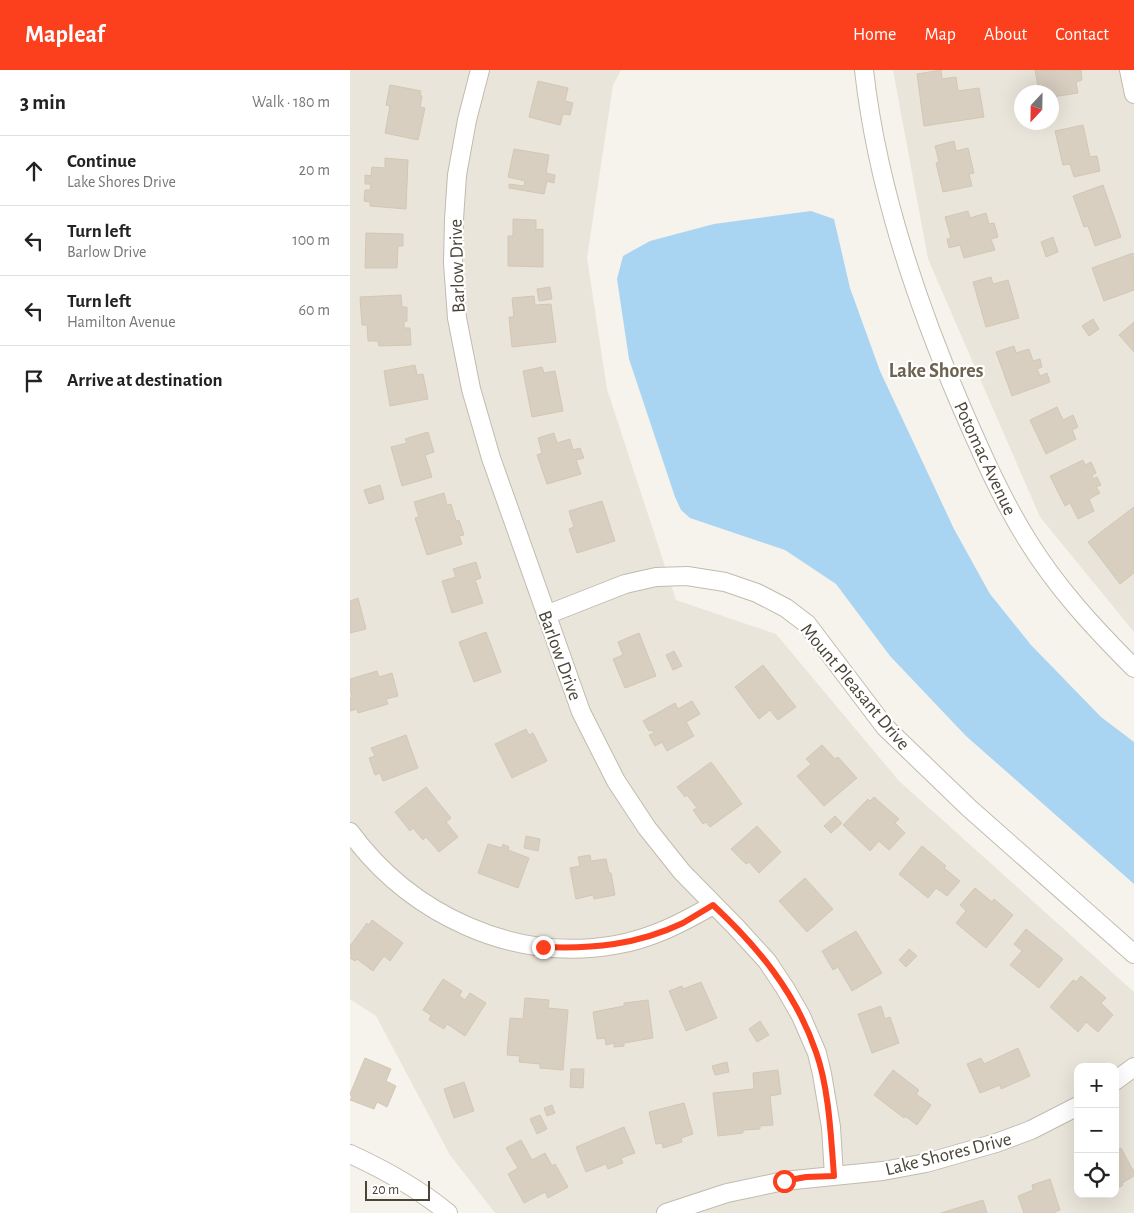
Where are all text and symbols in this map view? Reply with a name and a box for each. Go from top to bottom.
text: Mapleaf [25,23,105,47]
text: Home [853,26,896,44]
text: Map [924,26,956,44]
text: About [984,26,1027,44]
text: Contact [1055,26,1109,44]
north arrow [1014,85,1059,130]
text: 3 min [20,92,66,113]
text: Walk · 180 m [252,94,330,110]
text: Continue [67,152,136,171]
icon: ahead [20,157,48,185]
text: 20 m [299,162,330,178]
text: Lake Shores Drive [67,174,176,190]
street label: Barlow Drive [446,219,469,313]
text: Turn left [67,222,131,241]
icon: left [20,227,48,255]
text: 100 m [292,232,330,248]
text: Barlow Drive [67,244,146,260]
text: Turn left [67,292,131,311]
icon: left [20,297,48,325]
text: 60 m [299,302,330,318]
text: Hamilton Avenue [67,314,176,330]
district label: Lake Shores [889,361,984,381]
icon: arrive [20,367,48,395]
text: Arrive at destination [67,371,223,390]
street label: Potomac Avenue [950,399,1019,518]
street label: Barlow Drive [535,608,585,703]
street label: Mount Pleasant Drive [797,620,913,754]
route end [532,936,555,959]
map controls [1074,1063,1119,1198]
button: + [1074,1063,1119,1108]
button: − [1074,1108,1119,1153]
street label: Lake Shores Drive [883,1130,1013,1179]
button: locate [1074,1153,1119,1198]
route start [773,1170,796,1193]
scale bar [365,1178,430,1201]
text: 20 m [372,1183,399,1197]

